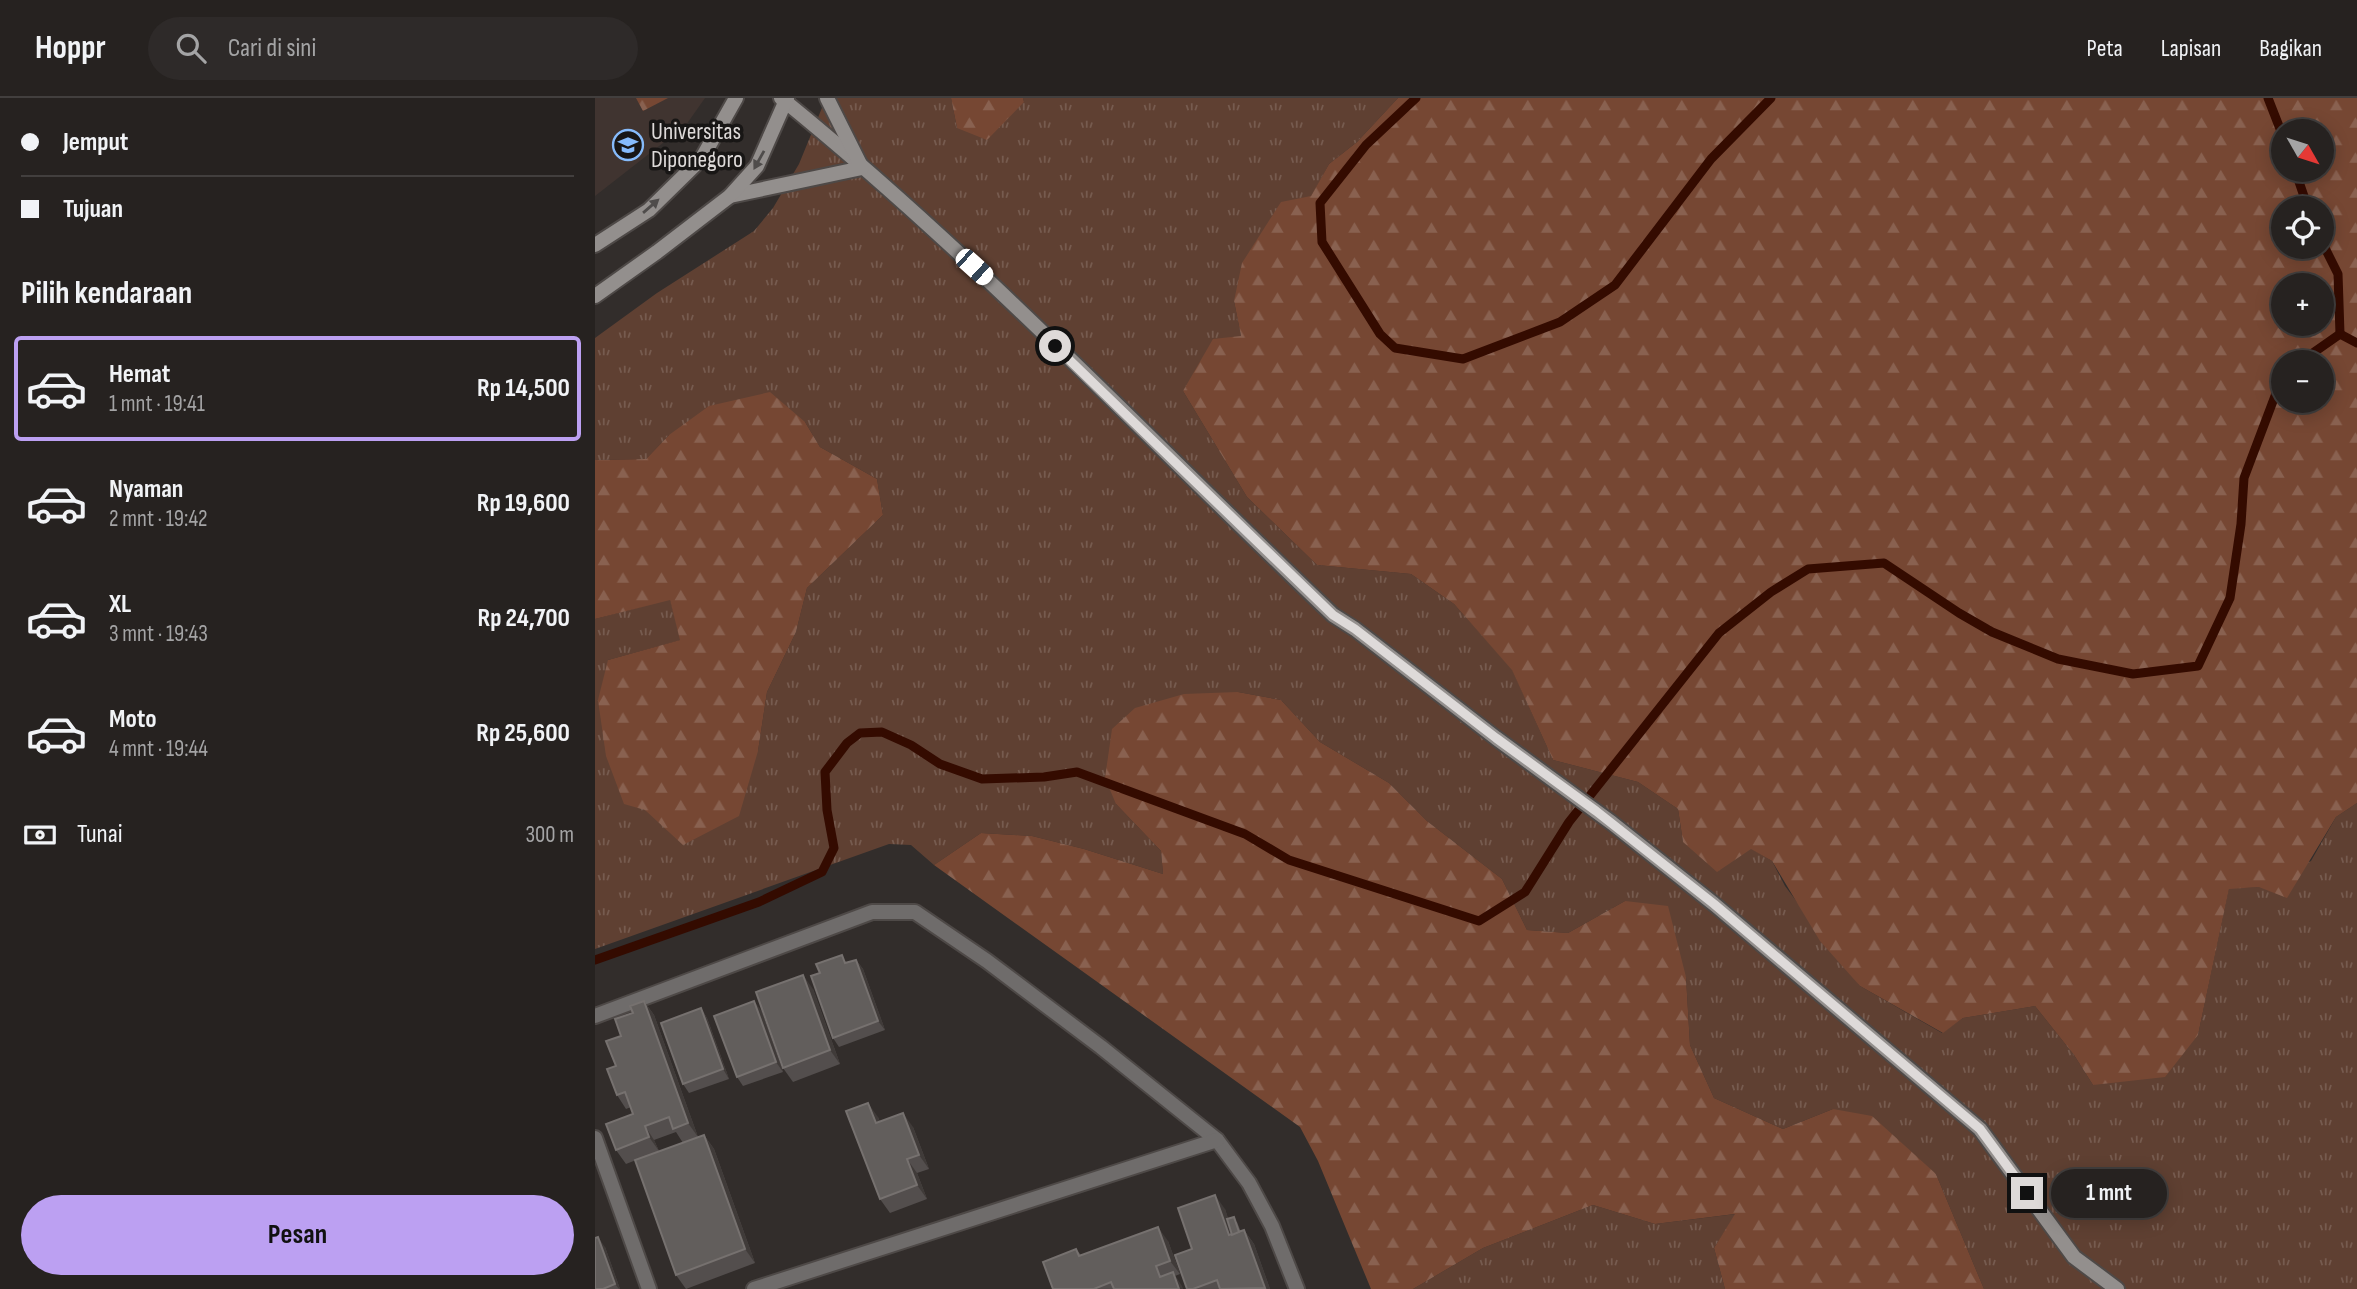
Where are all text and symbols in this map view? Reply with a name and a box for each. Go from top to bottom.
search box [148,17,638,80]
text: Hoppr [35,28,106,68]
icon: search [172,29,210,67]
text: Cari di sini [228,33,316,64]
text: Peta [2087,34,2123,63]
text: Lapisan [2161,34,2221,63]
text: Bagikan [2259,34,2322,63]
place label: Universitas Diponegoro [651,117,743,174]
north arrow [2271,119,2335,182]
map controls [2271,119,2334,413]
text: Jemput [63,127,128,158]
school or university icon: Universitas Diponegoro [611,128,645,162]
one-way arrow [753,150,765,169]
text: Tujuan [63,194,123,225]
button: locate [2271,196,2334,259]
one-way arrow [642,198,660,214]
car [952,245,997,289]
button: + [2271,273,2334,336]
text: Pilih kendaraan [21,274,192,313]
route start [1039,330,1071,362]
button: − [2271,350,2334,413]
icon: car [25,357,88,420]
text: Hemat [109,359,170,390]
text: Rp 14,500 [477,373,570,404]
text: 1 mnt · 19:41 [109,390,205,418]
icon: car [25,472,88,535]
text: Nyaman [109,474,183,505]
text: Rp 19,600 [477,488,570,519]
text: 2 mnt · 19:42 [109,505,208,533]
icon: car [25,587,88,650]
text: XL [109,589,131,620]
text: Rp 24,700 [477,603,570,634]
text: 3 mnt · 19:43 [109,620,208,648]
icon: car [25,702,88,765]
text: Moto [109,704,157,735]
text: Rp 25,600 [476,718,570,749]
text: 4 mnt · 19:44 [109,735,208,763]
icon: cash [21,816,59,854]
text: Tunai [77,819,123,850]
text: 300 m [525,821,574,849]
callout: 1 mnt [2051,1168,2167,1218]
route end [2011,1177,2043,1209]
text: 1 mnt [2086,1179,2132,1207]
button: Pesan [21,1195,574,1275]

